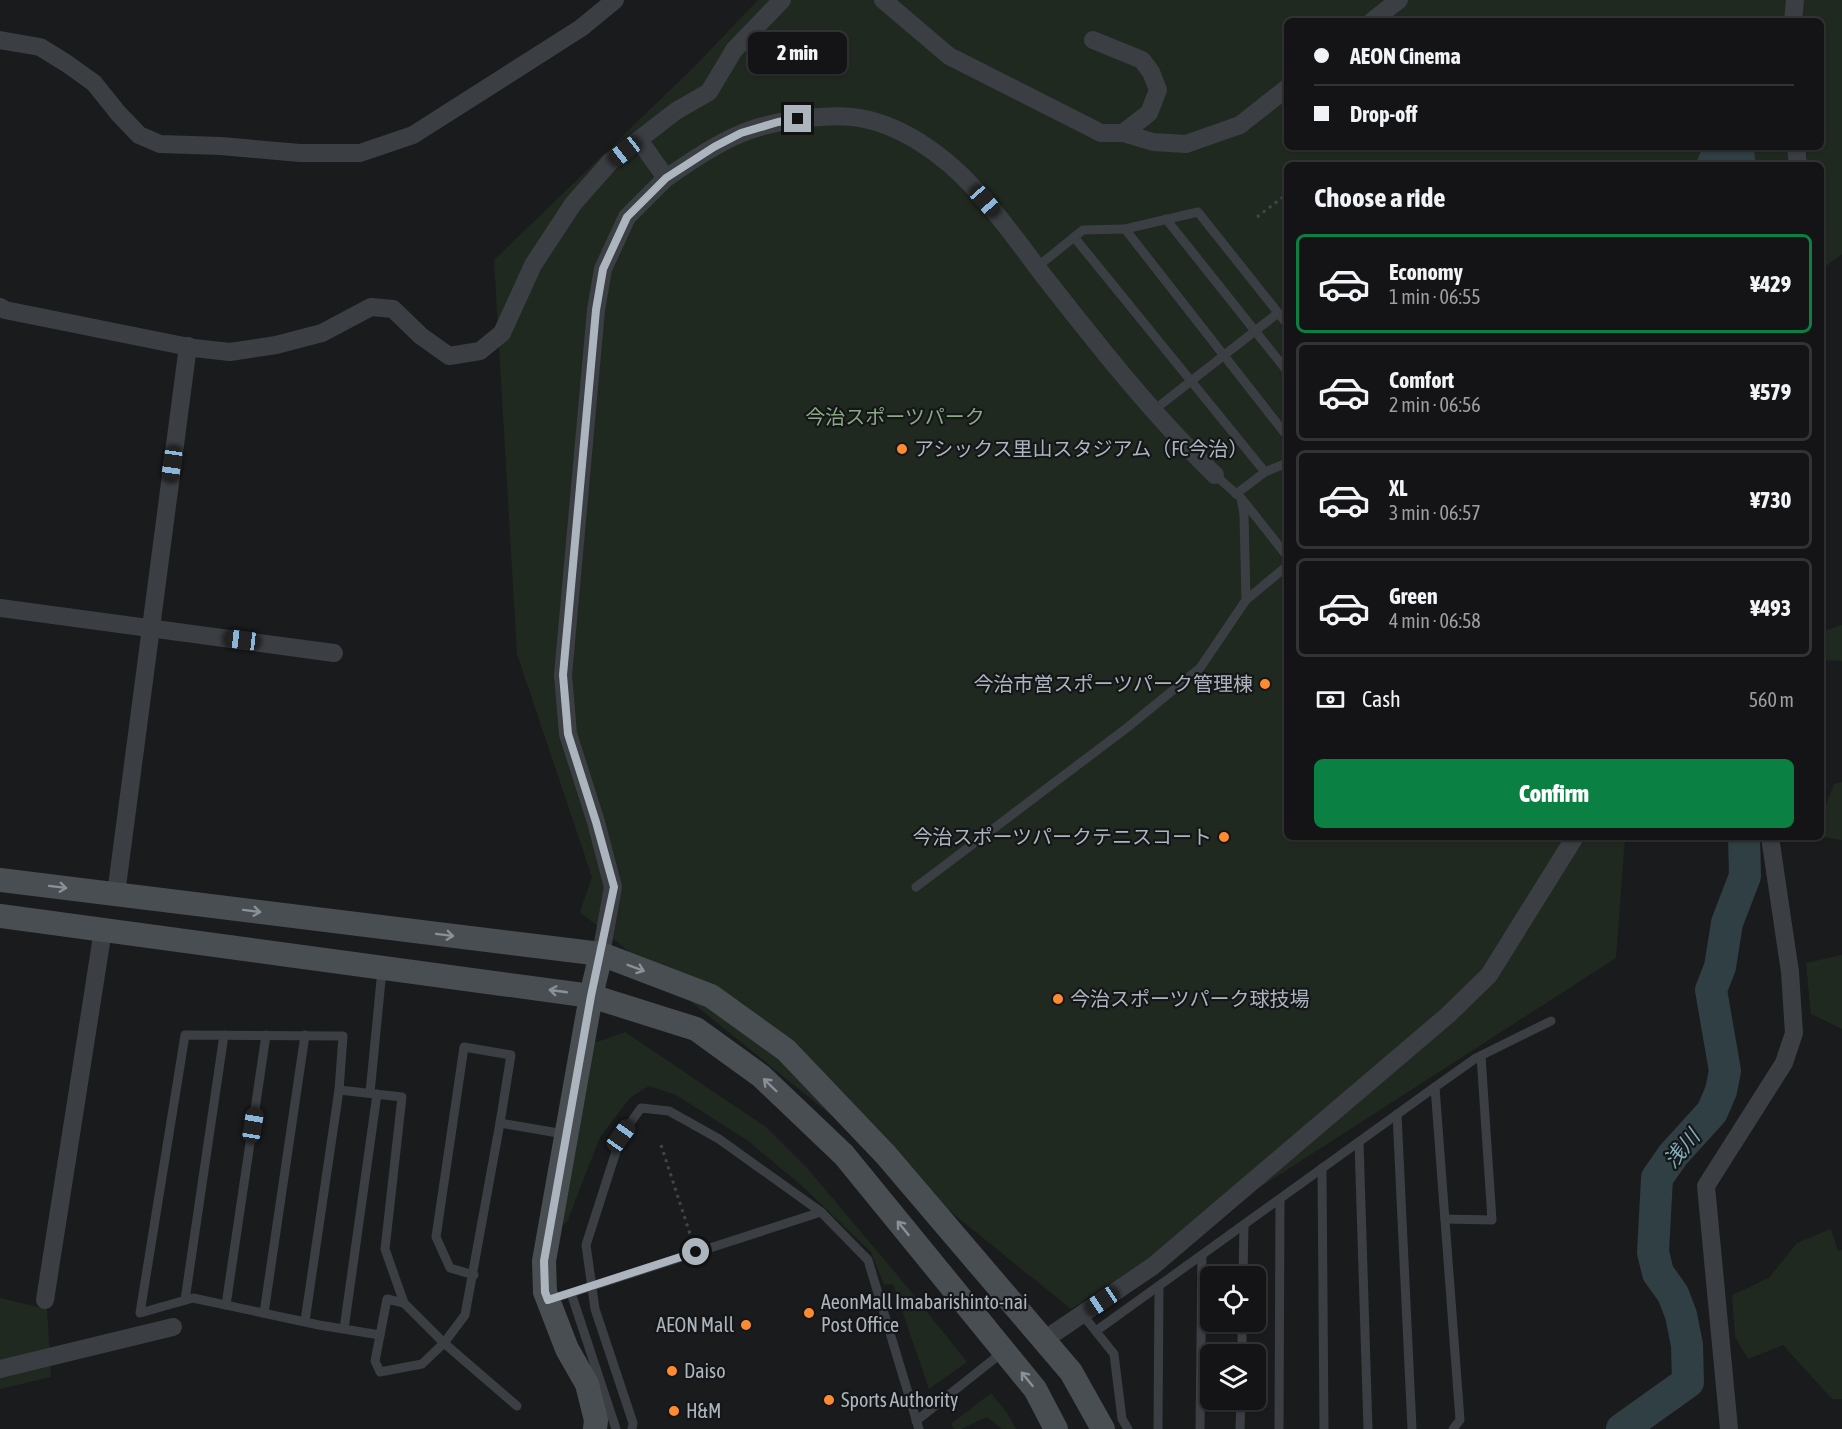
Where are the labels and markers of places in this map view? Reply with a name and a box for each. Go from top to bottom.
place label: アシックス里山スタジアム（FC今治） [914,437,1248,460]
marker: アシックス里山スタジアム（FC今治） [895,442,909,456]
place label: 今治市営スポーツパーク管理棟 [973,672,1253,695]
marker: 今治市営スポーツパーク管理棟 [1258,677,1272,691]
place label: 今治スポーツパークテニスコート [912,825,1212,848]
marker: 今治スポーツパークテニスコート [1217,830,1231,844]
place label: 今治スポーツパーク球技場 [1070,987,1310,1010]
marker: 今治スポーツパーク球技場 [1051,992,1065,1006]
place label: AeonMall Imabarishinto-nai Post Office [821,1290,1028,1336]
marker: AeonMall Imabarishinto-nai Post Office [802,1306,816,1320]
place label: AEON Mall [656,1313,735,1336]
marker: AEON Mall [739,1318,753,1332]
place label: Daiso [684,1359,726,1382]
marker: Daiso [665,1364,679,1378]
place label: Sports Authority [841,1388,958,1411]
marker: Sports Authority [822,1393,836,1407]
place label: H&M [686,1399,721,1422]
marker: H&M [667,1404,681,1418]

